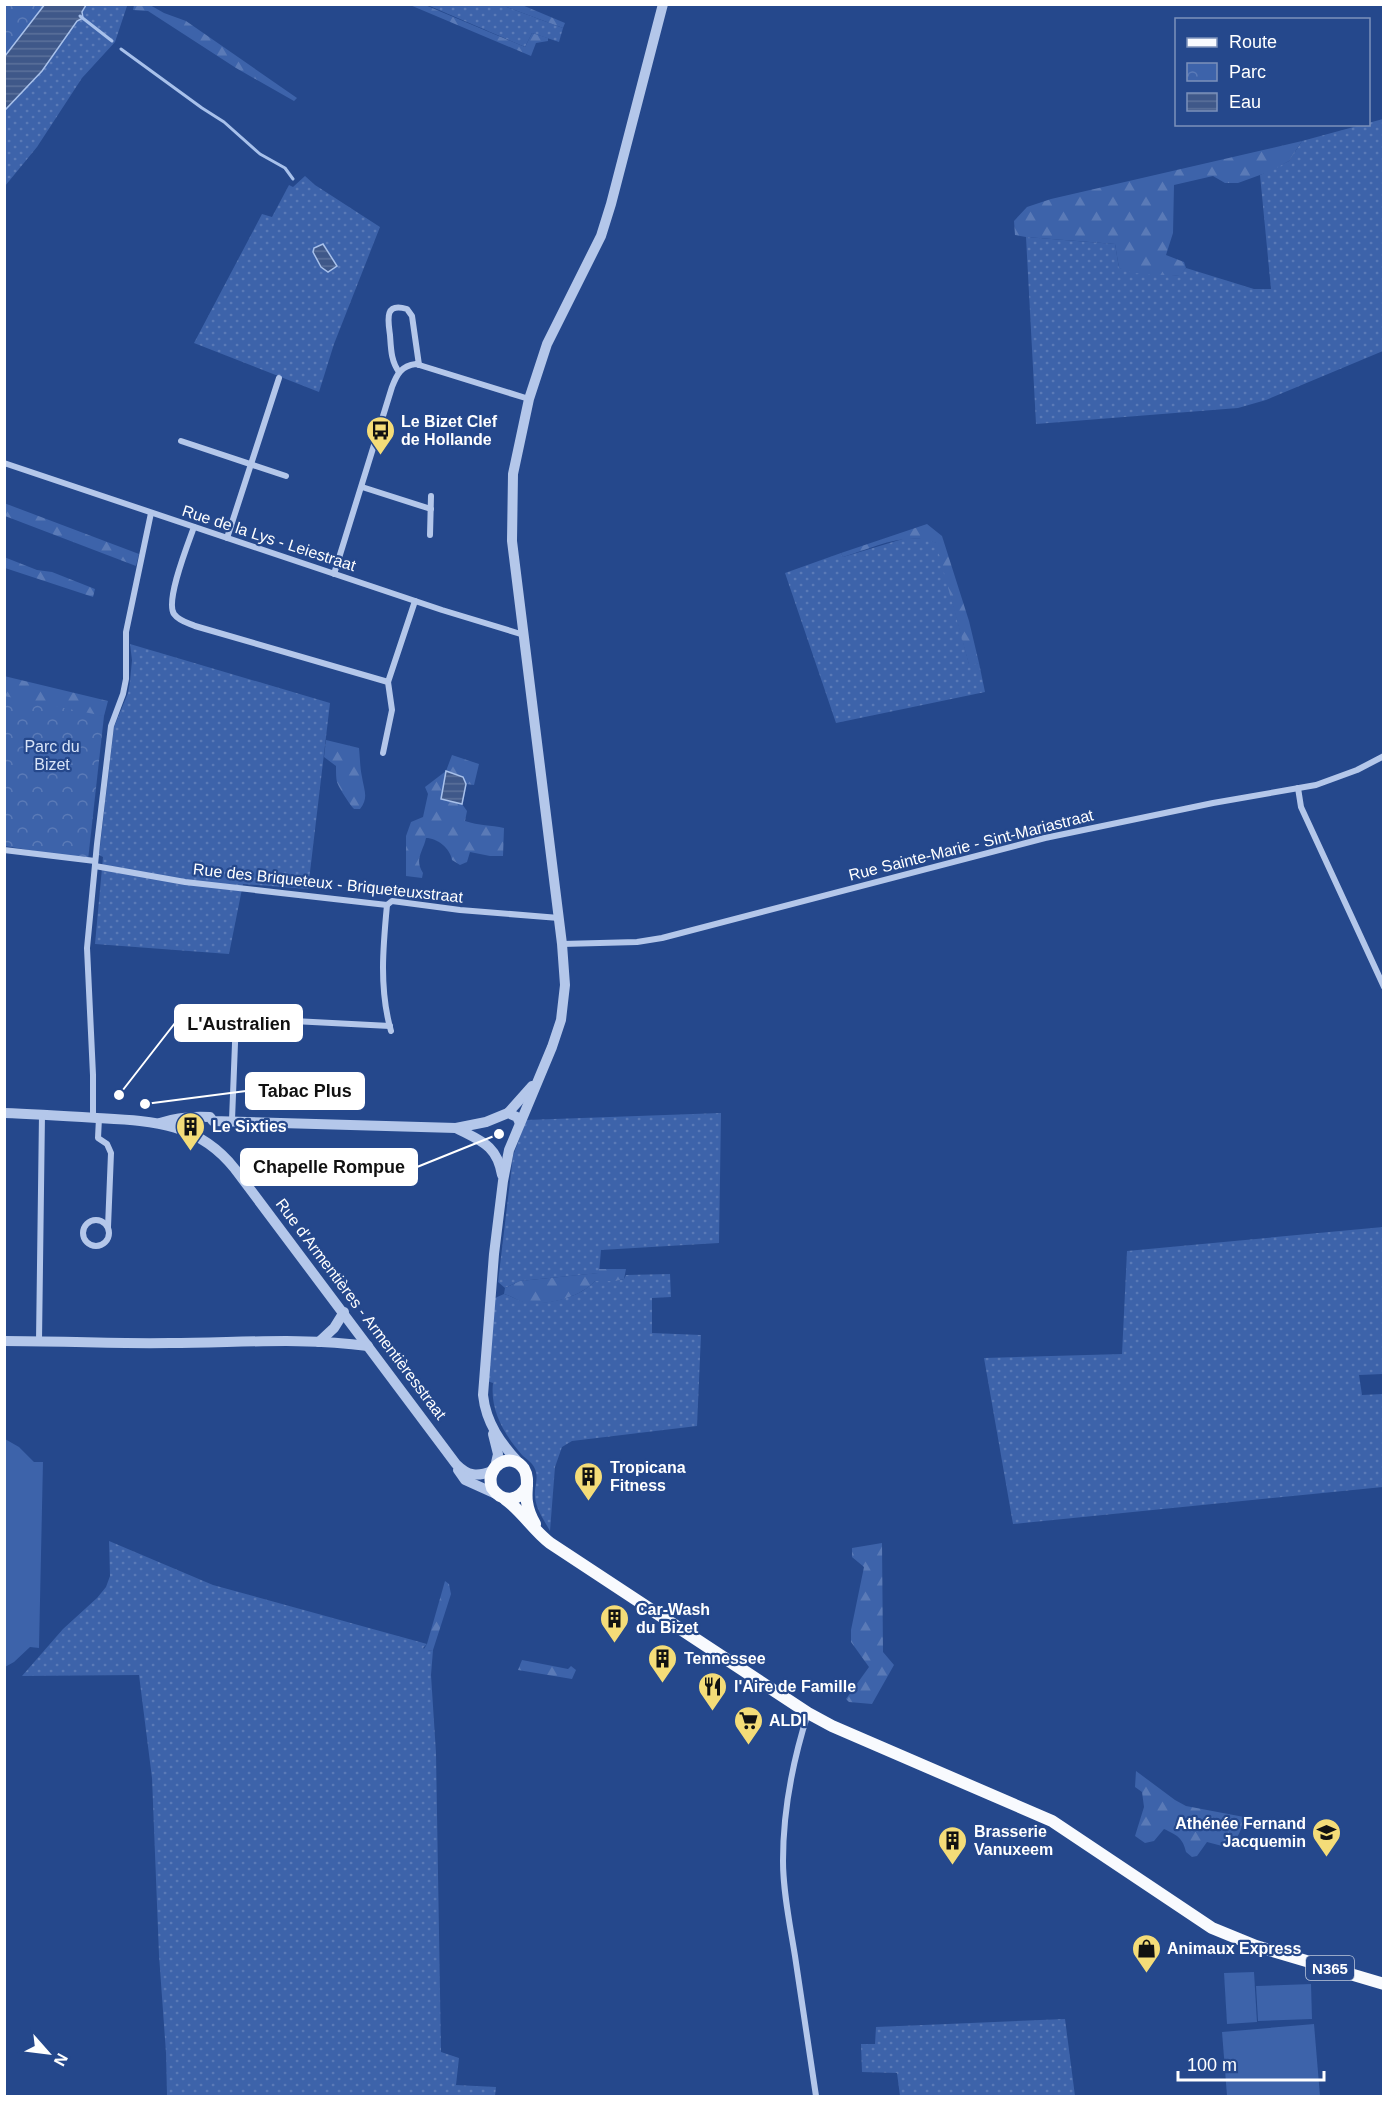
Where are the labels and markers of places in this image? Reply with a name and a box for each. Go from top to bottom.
place label: Le Bizet Clef de Hollande [401,413,498,448]
bus stop icon: Le Bizet Clef de Hollande [364,414,396,456]
callout: L'Australien [175,1005,302,1041]
callout: Tabac Plus [246,1073,364,1109]
building icon: Le Sixties [175,1110,207,1152]
place label: Le Sixties [212,1118,287,1135]
callout: Chapelle Rompue [241,1149,417,1185]
place label: Tropicana Fitness [610,1459,686,1494]
building icon: Tropicana Fitness [573,1460,605,1502]
place label: Car-Wash du Bizet [636,1601,710,1636]
building icon: Car-Wash du Bizet [599,1602,631,1644]
building icon: Tennessee [647,1642,679,1684]
place label: Tennessee [684,1650,766,1667]
restaurant icon: l'Aire de Famille [697,1670,729,1712]
place label: l'Aire de Famille [734,1678,856,1695]
supermarket icon: ALDI [732,1704,764,1746]
place label: ALDI [769,1712,806,1729]
place label: Athénée Fernand Jacquemin [1175,1815,1306,1850]
school or university icon: Athénée Fernand Jacquemin [1311,1816,1343,1858]
place label: Brasserie Vanuxeem [974,1823,1053,1858]
building icon: Brasserie Vanuxeem [937,1824,969,1866]
shop icon: Animaux Express [1130,1932,1162,1974]
place label: Animaux Express [1167,1940,1301,1957]

